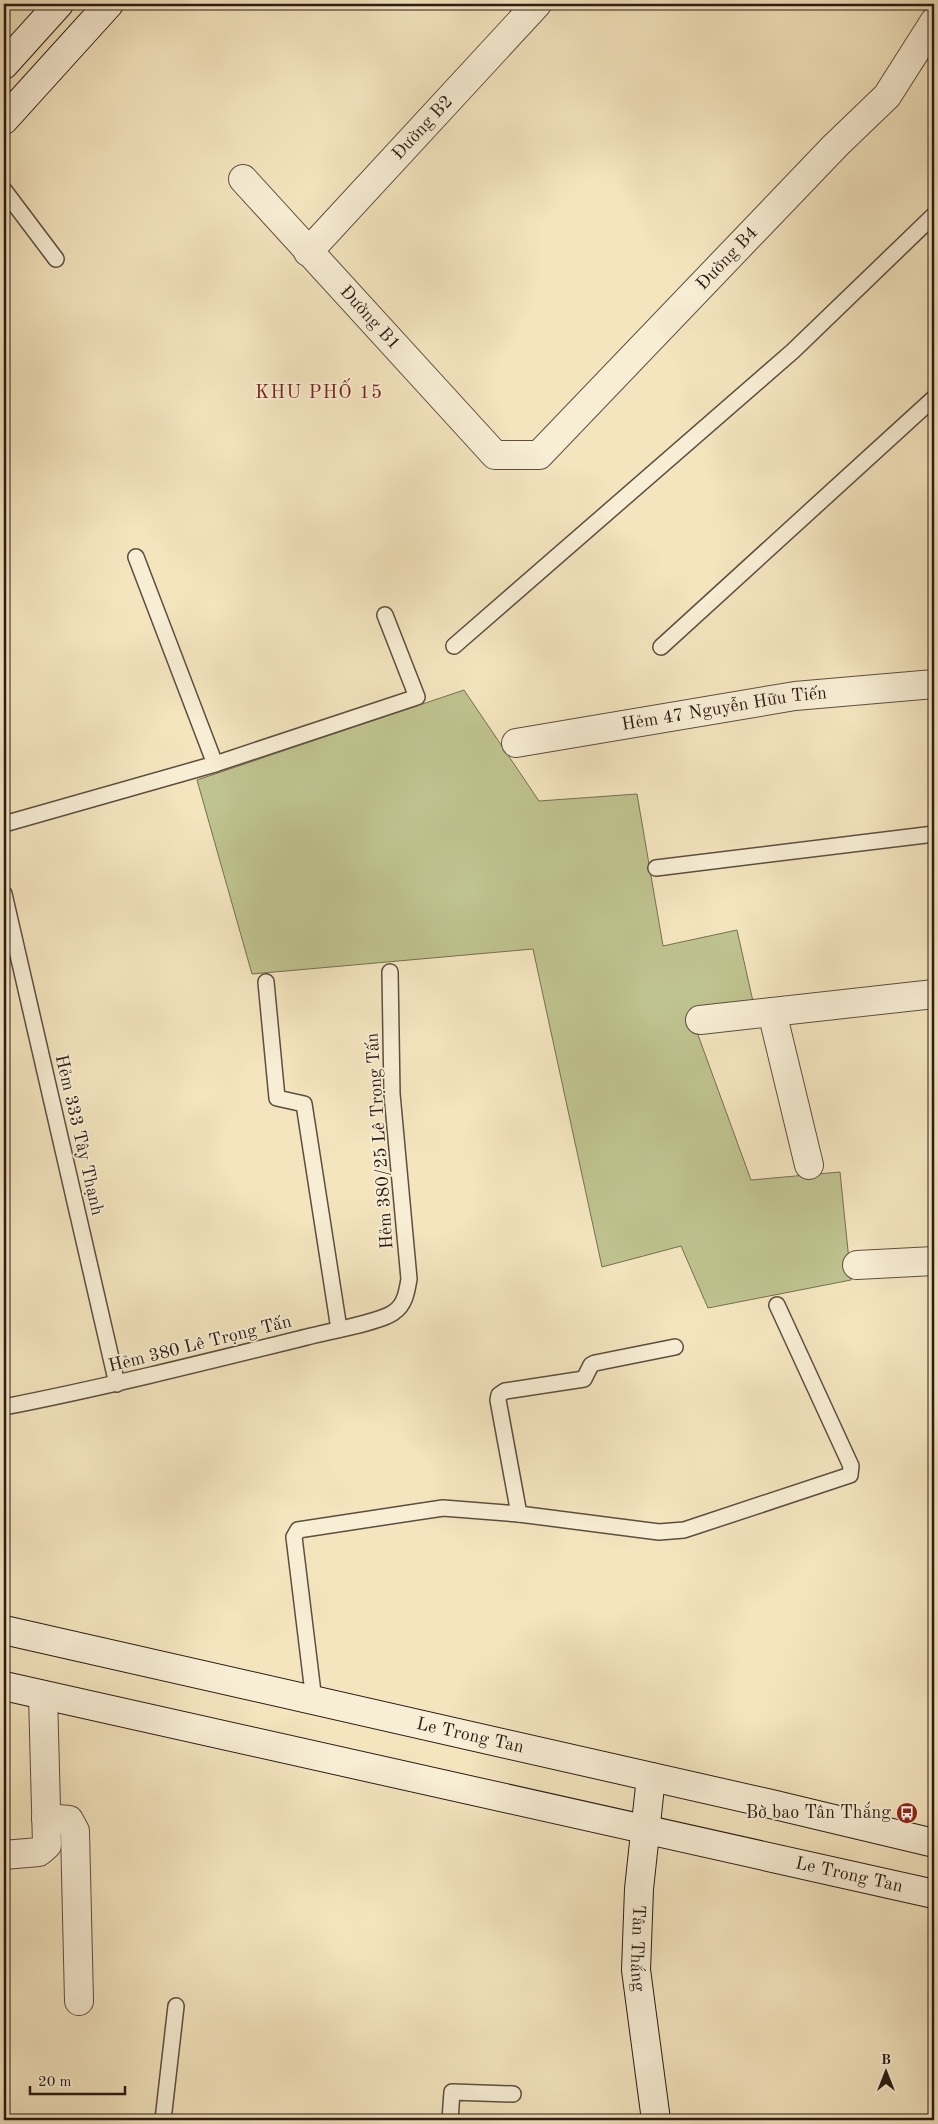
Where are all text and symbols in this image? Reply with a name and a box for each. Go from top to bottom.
street label: Đường B2 [389,92,456,163]
street label: Đường B4 [693,223,761,293]
street label: Đường B1 [336,282,403,353]
district label: KHU PHỐ 15 [255,378,383,403]
street label: Hẻm 47 Nguyễn Hữu Tiến [620,684,828,734]
street label: Hẻm 380/25 Lê Trọng Tấn [362,1032,397,1250]
street label: Hẻm 333 Tây Thạnh [52,1053,106,1217]
street label: Hẻm 380 Lê Trọng Tấn [106,1311,294,1375]
street label: Le Trong Tan [415,1715,526,1757]
place label: Bờ bao Tân Thắng [746,1801,891,1822]
bus stop icon: Bờ bao Tân Thắng [895,1801,919,1825]
street label: Le Trong Tan [794,1854,905,1896]
street label: Tân Thắng [627,1905,648,1993]
north arrow [860,2046,910,2096]
text: B [881,2053,891,2067]
scale bar [30,2064,125,2096]
text: 20 m [38,2075,72,2090]

